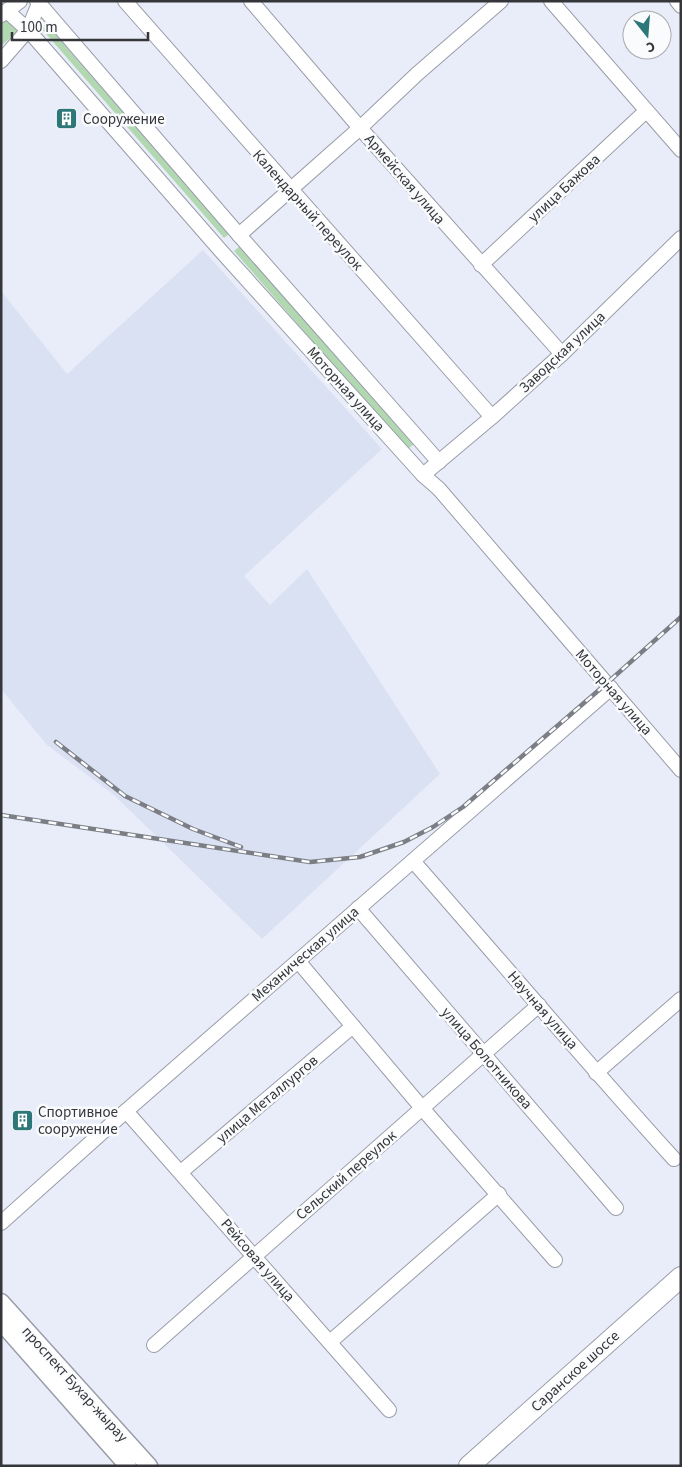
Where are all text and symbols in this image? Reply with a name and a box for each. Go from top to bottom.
scale bar [12,10,149,42]
north arrow [622,10,672,60]
text: 100 m [20,17,58,38]
text: С [644,36,657,57]
building icon: Сооружение [55,107,79,131]
place label: Сооружение [83,109,165,130]
street label: Армейская улица [359,130,450,229]
street label: Календарный переулок [248,145,368,276]
street label: улица Бажова [524,149,605,227]
street label: Заводская улица [514,307,610,398]
street label: Моторная улица [302,342,390,436]
street label: Моторная улица [570,645,657,740]
street label: Механическая улица [247,902,364,1007]
street label: Научная улица [503,966,583,1054]
street label: улица Болотникова [436,1003,537,1114]
street label: улица Металлургов [212,1050,323,1148]
place label: Спортивное сооружение [38,1102,118,1140]
building icon: Спортивное сооружение [10,1109,34,1133]
street label: Сельский переулок [291,1125,402,1225]
street label: Рейсовая улица [216,1214,300,1306]
street label: проспект Бухар-жырау [17,1322,132,1447]
street label: Саранское шоссе [526,1326,624,1417]

